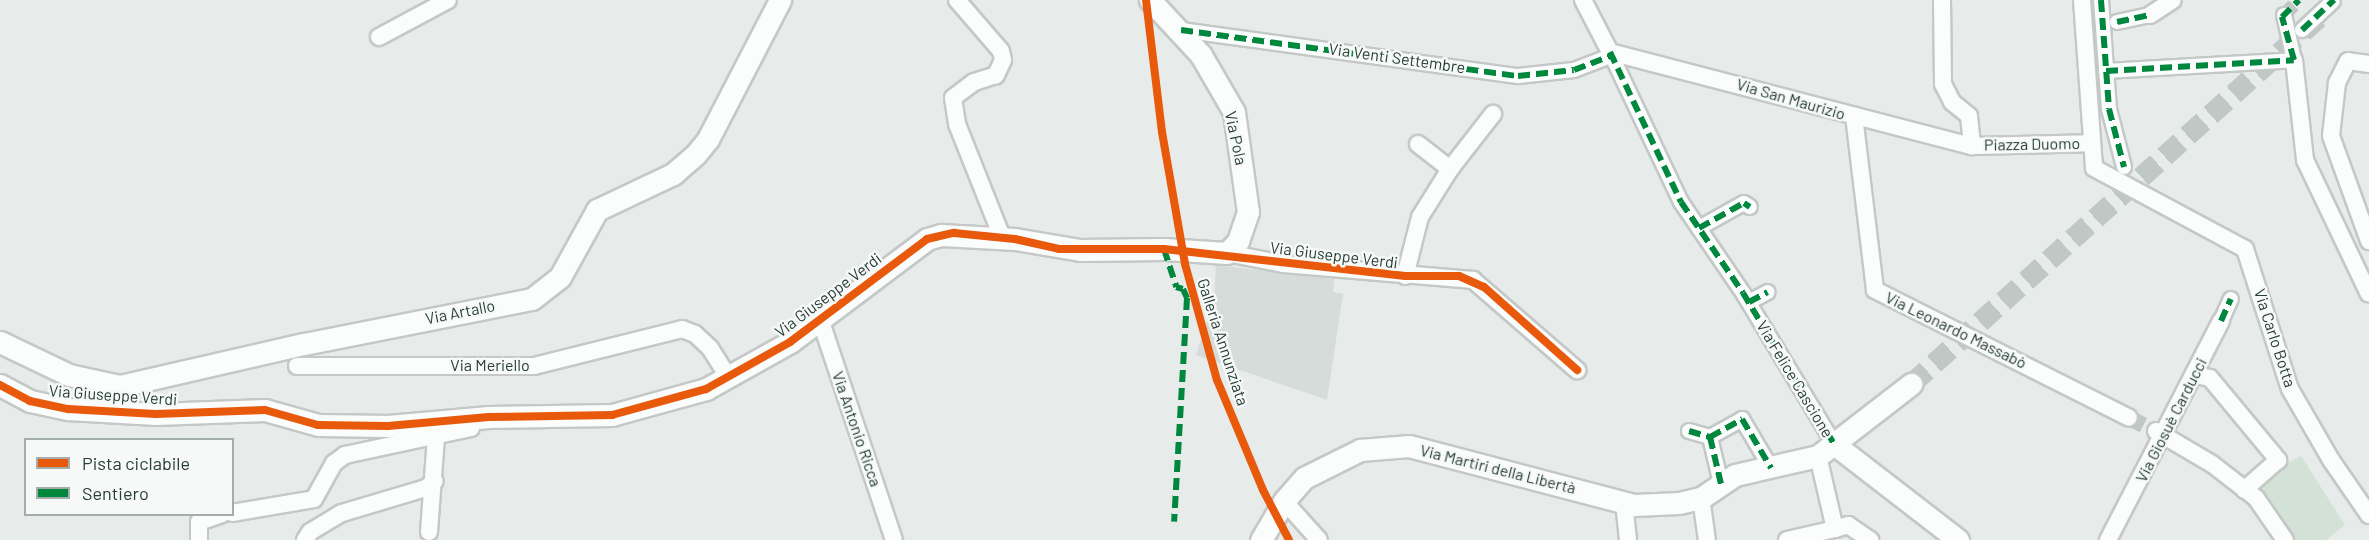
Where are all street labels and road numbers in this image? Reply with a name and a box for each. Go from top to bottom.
street label: Via Venti Settembre [1327,39,1467,77]
street label: Via San Maurizio [1734,74,1848,124]
street label: Via Pola [1221,109,1251,167]
street label: Piazza Duomo [1984,134,2080,154]
street label: Via Giuseppe Verdi [1269,238,1399,272]
street label: Via Giuseppe Verdi [771,249,885,341]
street label: Galleria Annunziata [1193,276,1253,408]
street label: Via Carlo Botta [2250,286,2300,390]
street label: Via Leonardo Massabò [1882,287,2030,373]
street label: Via Artallo [423,296,497,328]
street label: Via Felice Cascione [1752,317,1838,441]
street label: Via Meriello [450,355,530,375]
street label: Via Giosuè Carducci [2131,355,2211,485]
street label: Via Antonio Ricca [828,369,886,489]
street label: Via Giuseppe Verdi [48,381,178,409]
street label: Via Martiri della Libertà [1418,440,1578,498]

